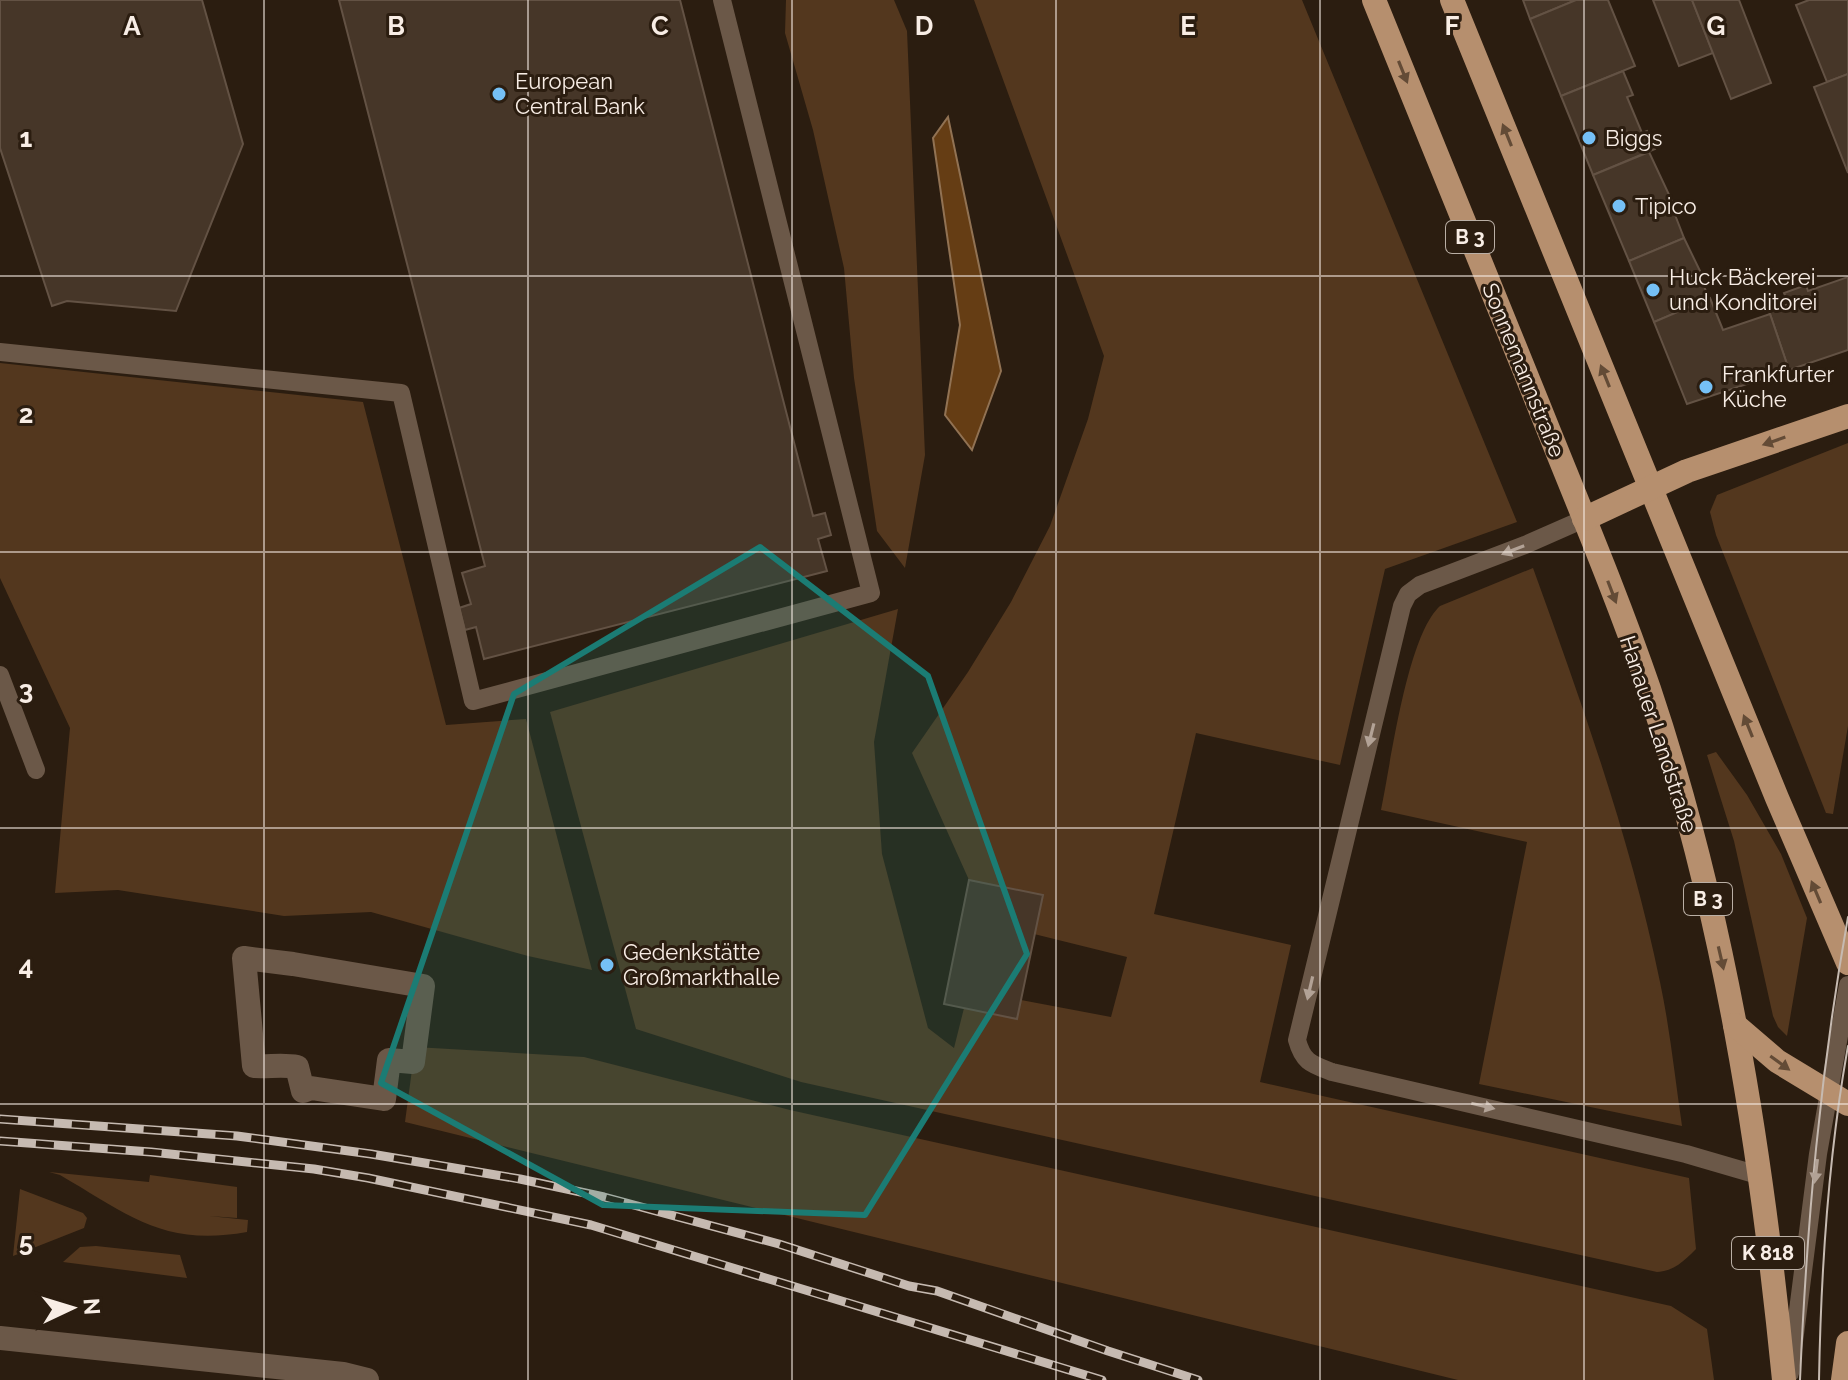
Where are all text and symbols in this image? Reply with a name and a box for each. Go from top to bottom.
text: A [123,11,141,41]
text: B [387,11,405,41]
text: C [651,11,669,41]
text: D [915,11,933,41]
text: E [1180,11,1196,41]
text: F [1445,11,1460,41]
text: G [1707,11,1725,41]
one-way arrow [1397,60,1410,84]
place label: European Central Bank [515,68,645,119]
marker: European Central Bank [490,85,508,103]
text: 1 [20,123,33,153]
one-way arrow [1500,123,1513,147]
place label: Biggs [1605,125,1662,151]
marker: Biggs [1580,129,1598,147]
place label: Tipico [1635,193,1697,219]
marker: Tipico [1610,197,1628,215]
road number: B 3 [1446,221,1494,253]
place label: Huck Bäckerei und Konditorei [1669,264,1817,315]
street label: Sonnemannstraße [1477,279,1571,461]
marker: Huck Bäckerei und Konditorei [1644,281,1662,299]
place label: Frankfurter Küche [1722,361,1834,412]
one-way arrow [1598,363,1611,387]
marker: Frankfurter Küche [1697,378,1715,396]
text: 2 [19,399,33,429]
one-way arrow [1762,436,1786,448]
one-way arrow [1501,544,1525,557]
one-way arrow [1606,580,1619,604]
street label: Hanauer Landstraße [1615,632,1703,836]
text: 3 [19,675,33,705]
one-way arrow [1742,714,1755,738]
one-way arrow [1364,723,1377,748]
one-way arrow [1810,880,1823,904]
road number: B 3 [1684,883,1732,915]
place label: Gedenkstätte Großmarkthalle [623,939,780,990]
one-way arrow [1715,946,1728,971]
text: 4 [19,951,33,981]
marker: Gedenkstätte Großmarkthalle [598,956,616,974]
one-way arrow [1303,975,1316,1000]
one-way arrow [1770,1054,1790,1070]
one-way arrow [1471,1100,1496,1113]
one-way arrow [1809,1159,1822,1184]
text: 5 [19,1227,33,1257]
road number: K 818 [1732,1237,1804,1269]
north arrow [32,1268,112,1348]
text: N [78,1297,106,1316]

